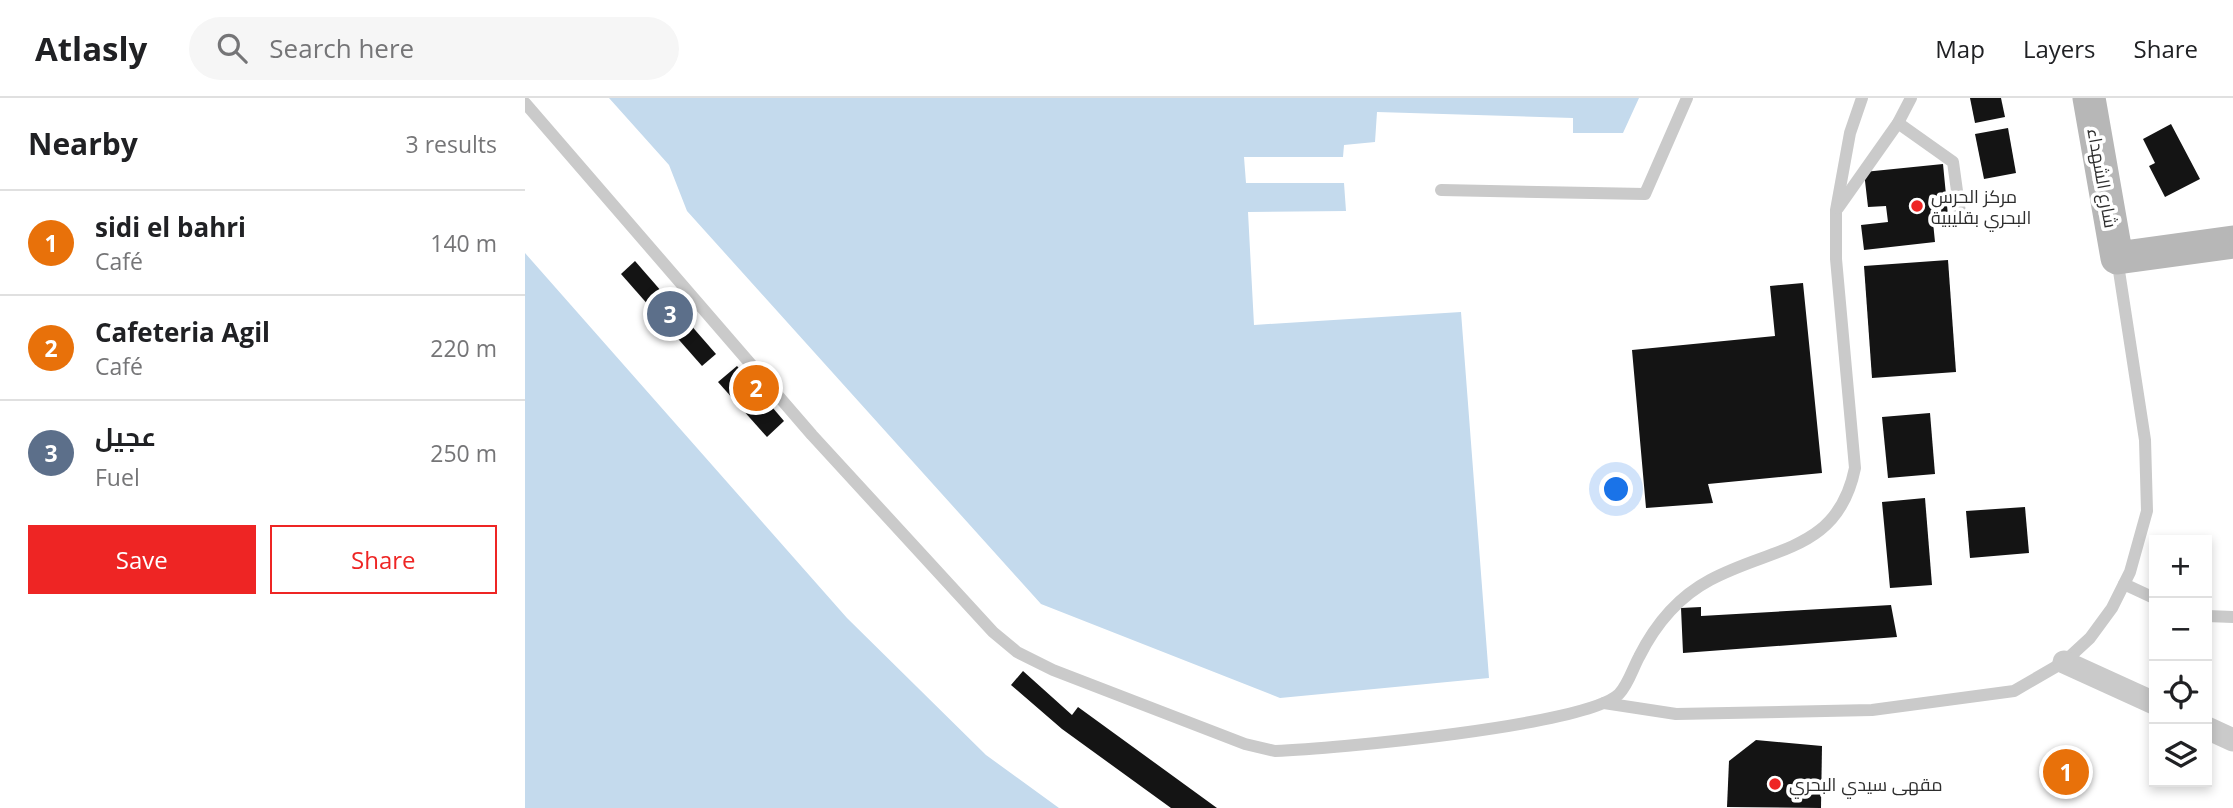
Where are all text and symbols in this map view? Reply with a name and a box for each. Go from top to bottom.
search box [189,17,679,80]
text: Atlasly [35,26,147,71]
icon: search [213,29,251,67]
text: Search here [269,30,414,66]
text: Map [1935,32,1985,65]
text: Layers [2023,32,2096,65]
text: Share [2134,32,2198,65]
text: Nearby [28,123,138,164]
street label: شارع الشهداء [2081,126,2124,230]
text: 3 results [406,128,497,160]
place label: مركز الحرس البحري بقليبية [1931,184,2031,232]
marker: مركز الحرس البحري بقليبية [1909,198,1925,214]
text: sidi el bahri [95,209,246,245]
text: 1 [44,227,58,259]
text: 140 m [430,227,497,259]
text: Café [95,245,143,277]
pin: 3 [647,288,693,340]
text: Cafeteria Agil [95,314,270,350]
text: 2 [44,332,58,364]
text: 220 m [430,332,497,364]
text: Café [95,350,143,382]
pin: 2 [733,362,779,414]
text: عجيل [95,418,156,454]
text: 3 [44,437,58,469]
text: 250 m [430,437,497,469]
text: Fuel [95,461,140,493]
your location [1599,472,1633,506]
button: Save [28,525,256,594]
button: Share [270,525,497,594]
map controls [2149,535,2212,787]
button: + [2149,535,2212,598]
button: − [2149,598,2212,661]
button: locate [2149,661,2212,724]
button: layers [2149,724,2212,787]
pin: 1 [2043,746,2089,798]
place label: مقهى سيدي البحري [1789,772,1943,799]
marker: مقهى سيدي البحري [1767,776,1783,792]

